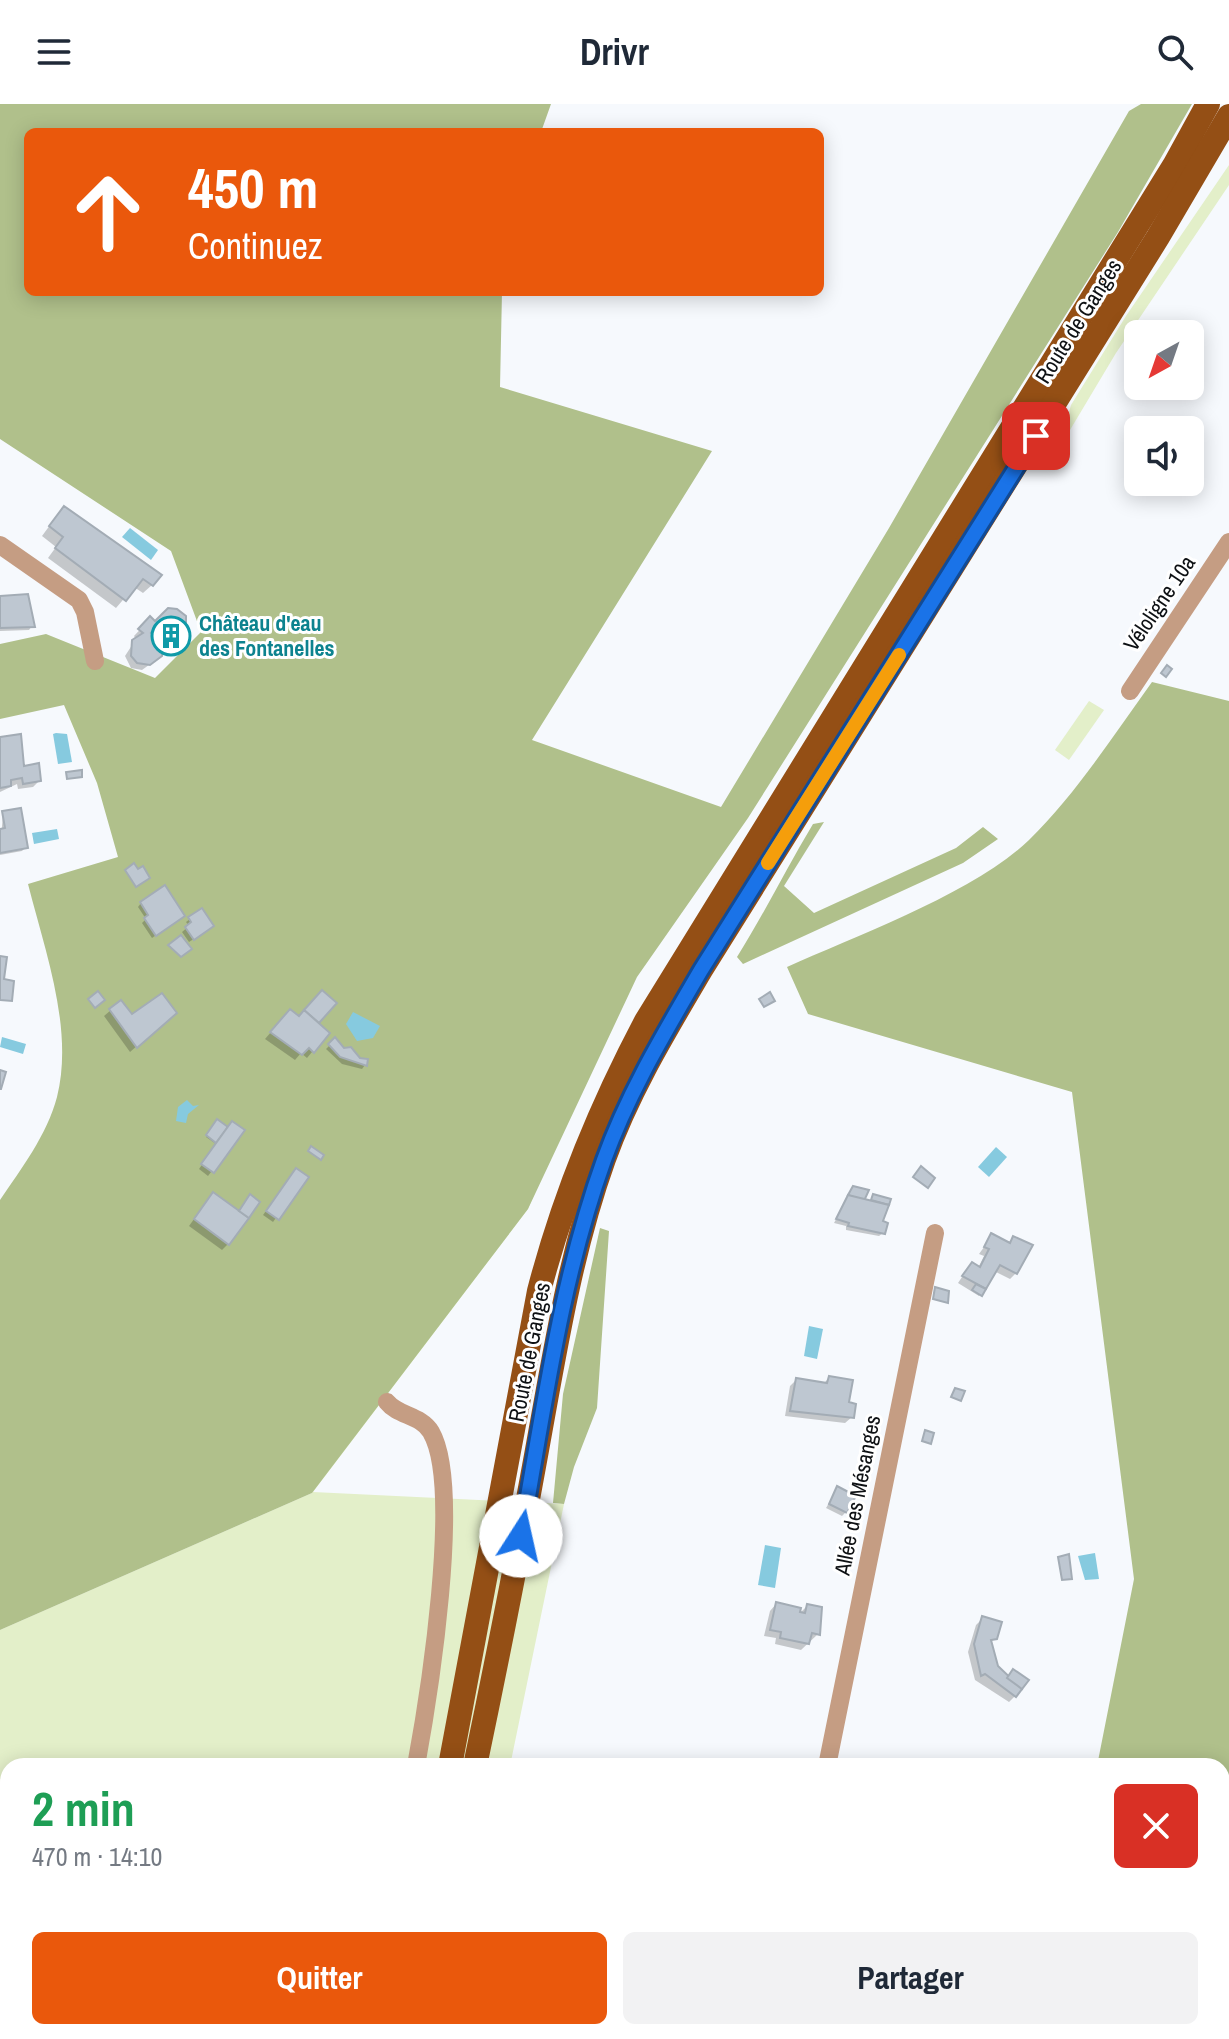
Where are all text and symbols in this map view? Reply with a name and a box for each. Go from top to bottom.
text: Drivr [580,28,649,76]
icon: menu [32,30,76,74]
icon: search [1153,30,1197,74]
text: 450 m [188,150,318,225]
icon: ahead [56,160,160,264]
text: Continuez [188,222,323,270]
street label: Route de Ganges [1028,253,1128,389]
north arrow [1124,320,1204,400]
map controls [1124,320,1204,496]
pin [1002,402,1070,470]
icon: arrive [1014,414,1058,458]
button: sound [1124,416,1204,496]
street label: Véloligne 10a [1116,549,1202,657]
place label: Château d'eau des Fontanelles [199,608,334,663]
building icon: Château d'eau des Fontanelles [150,615,192,657]
street label: Route de Ganges [501,1280,557,1424]
street label: Allée des Mésanges [827,1412,887,1579]
position arrow [479,1494,563,1578]
text: 2 min [32,1776,135,1841]
button: close [1114,1784,1198,1868]
text: 470 m · 14:10 [32,1839,162,1874]
button: Quitter [32,1932,607,2024]
button: Partager [623,1932,1198,2024]

